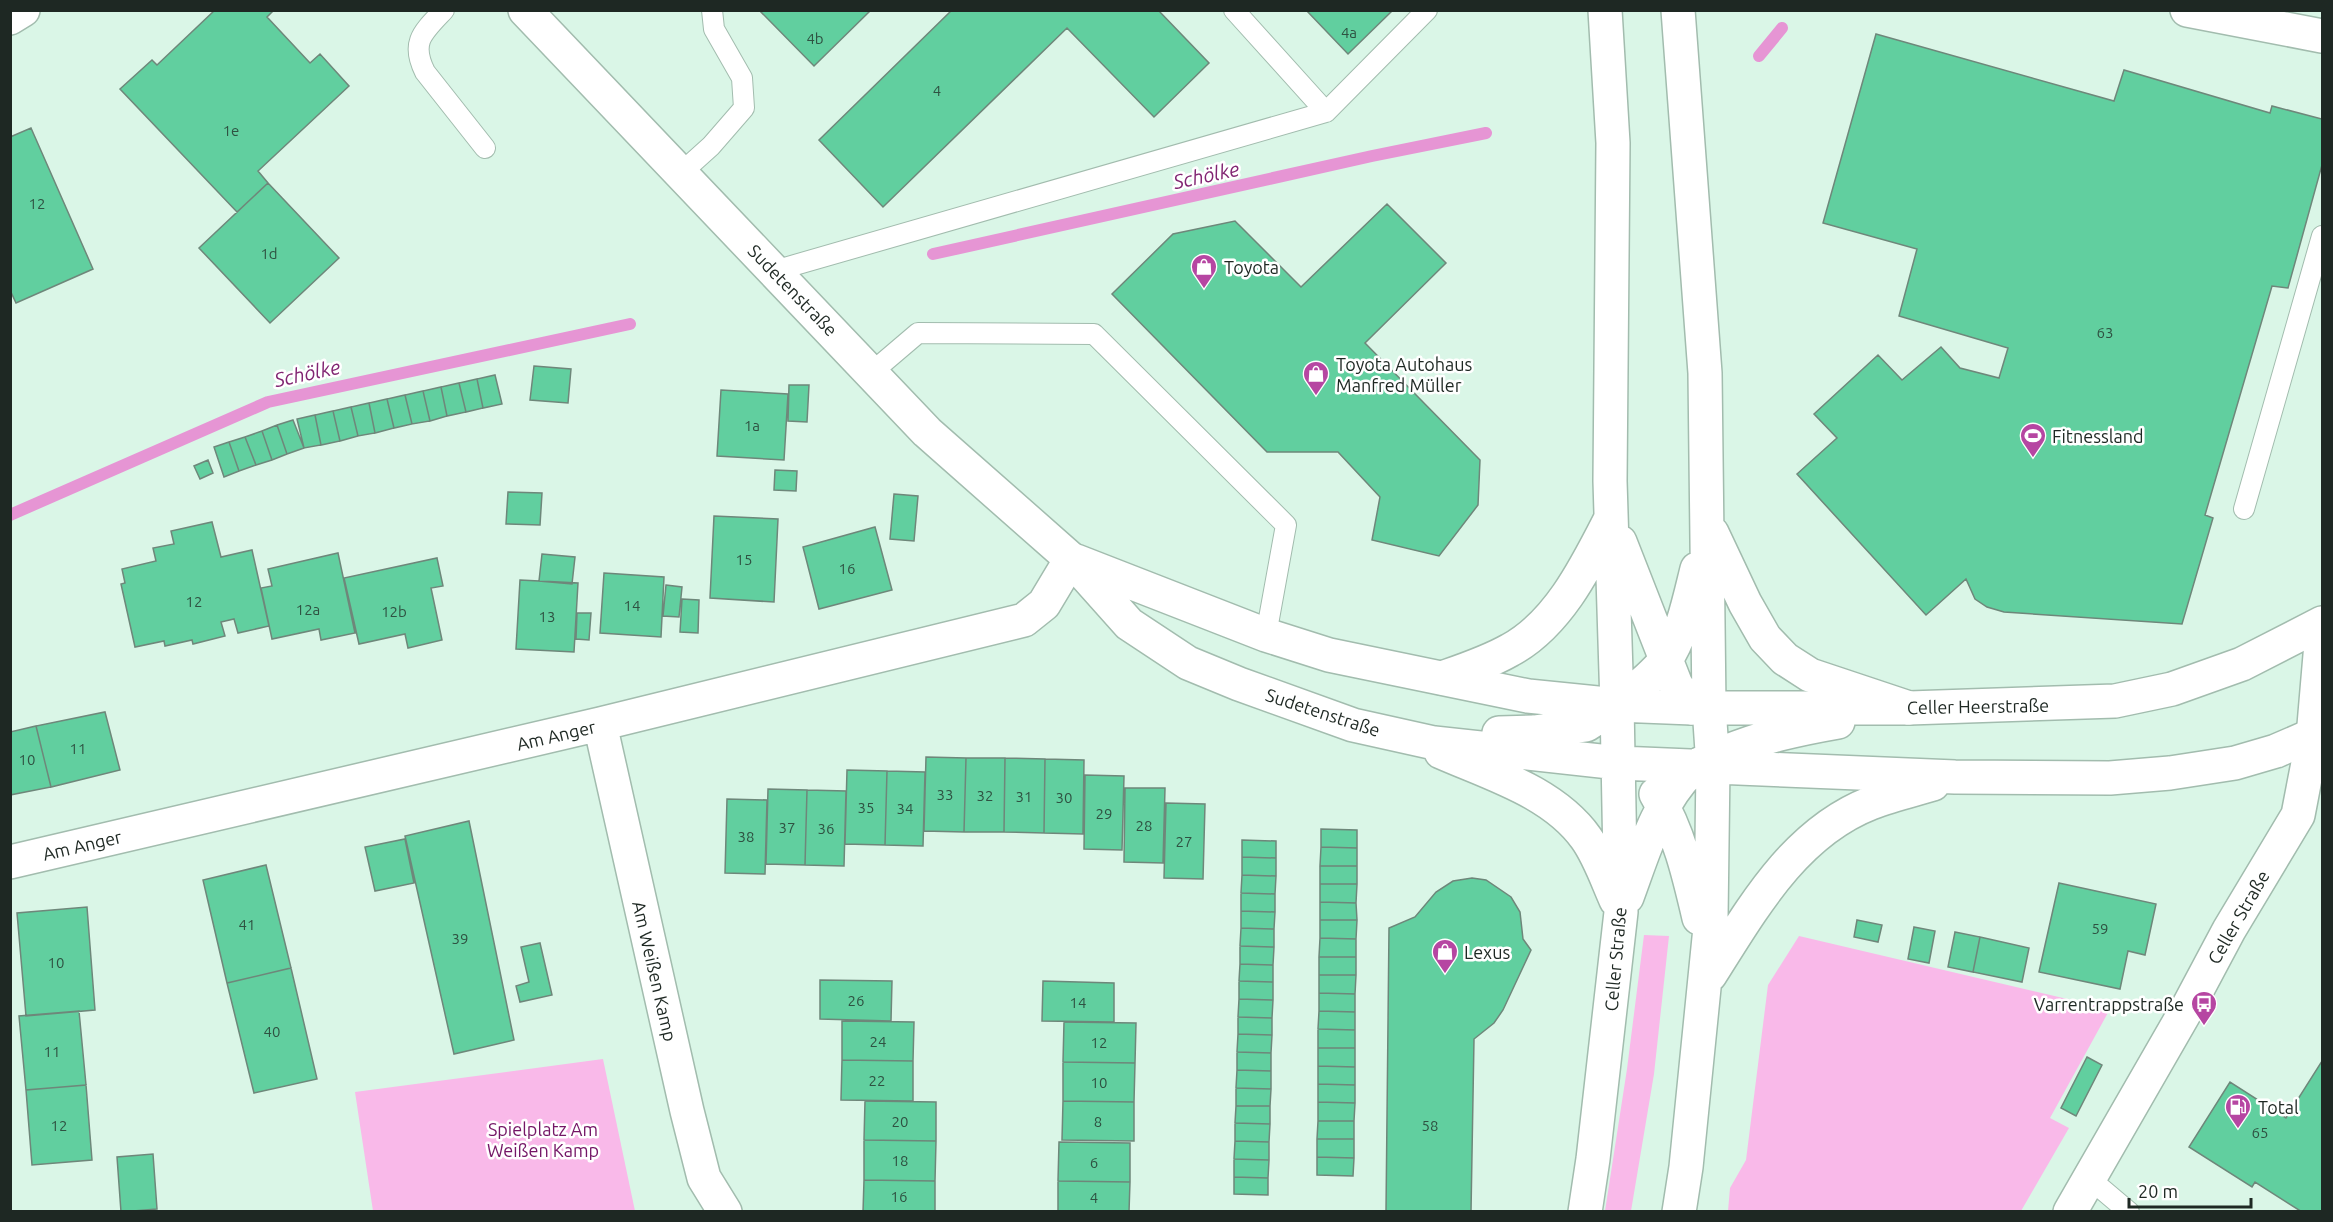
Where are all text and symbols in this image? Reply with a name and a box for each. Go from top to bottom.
house number: 4a [1341,24,1357,41]
house number: 4b [806,30,824,47]
house number: 4 [933,82,941,99]
house number: 1e [223,122,239,139]
water label: Schölke [1170,157,1241,193]
house number: 12 [29,195,45,212]
street label: Sudetenstraße [744,240,842,340]
house number: 1d [260,245,278,262]
shop icon: Toyota [1189,252,1219,290]
place label: Toyota [1224,257,1279,277]
house number: 63 [2097,324,2113,341]
place label: Toyota Autohaus Manfred Müller [1336,354,1473,395]
water label: Schölke [271,355,342,391]
shop icon: Toyota Autohaus Manfred Müller [1301,359,1331,397]
house number: 1a [744,417,760,434]
sports icon: Fitnessland [2018,421,2048,459]
place label: Fitnessland [2052,426,2144,446]
house number: 15 [736,551,752,568]
house number: 16 [839,560,855,577]
house number: 12 [186,593,202,610]
house number: 14 [624,597,640,614]
house number: 12a [296,601,320,618]
house number: 12b [381,603,407,620]
house number: 13 [539,608,555,625]
street label: Sudetenstraße [1263,684,1383,740]
street label: Celler Heerstraße [1907,695,2049,717]
street label: Am Anger [515,716,598,754]
house number: 11 [70,740,86,757]
house number: 10 [19,751,35,768]
house number: 33 [937,786,953,803]
house number: 32 [977,787,993,804]
house number: 31 [1016,788,1032,805]
house number: 30 [1056,789,1072,806]
house number: 35 [858,799,874,816]
house number: 34 [897,800,913,817]
house number: 29 [1096,805,1112,822]
house number: 28 [1136,817,1152,834]
house number: 37 [779,819,795,836]
house number: 36 [818,820,834,837]
street label: Am Anger [41,826,124,864]
house number: 38 [738,828,754,845]
house number: 27 [1176,833,1192,850]
street label: Celler Straße [2203,867,2273,967]
street label: Am Weißen Kamp [629,899,681,1043]
street label: Celler Straße [1600,906,1630,1012]
house number: 41 [239,916,255,933]
house number: 59 [2092,920,2108,937]
house number: 39 [452,930,468,947]
shop icon: Lexus [1430,937,1460,975]
place label: Lexus [1464,942,1510,962]
house number: 10 [48,954,64,971]
bus stop icon: Varrentrappstraße [2189,989,2219,1027]
house number: 26 [848,992,864,1009]
house number: 14 [1070,994,1086,1011]
place label: Varrentrappstraße [2034,994,2184,1014]
house number: 40 [264,1023,280,1040]
house number: 24 [870,1033,886,1050]
house number: 12 [1091,1034,1107,1051]
house number: 11 [44,1043,60,1060]
house number: 22 [869,1072,885,1089]
house number: 10 [1091,1074,1107,1091]
fuel station icon: Total [2223,1092,2253,1130]
place label: Total [2258,1097,2299,1117]
house number: 20 [892,1113,908,1130]
house number: 8 [1094,1113,1102,1130]
house number: 12 [51,1117,67,1134]
house number: 58 [1422,1117,1438,1134]
park label: Spielplatz Am Weißen Kamp [487,1119,599,1160]
house number: 65 [2252,1124,2268,1141]
house number: 18 [892,1152,908,1169]
house number: 6 [1090,1154,1098,1171]
scale bar [2129,1171,2250,1209]
text: 20 m [2138,1181,2178,1201]
house number: 16 [891,1188,907,1205]
house number: 4 [1090,1189,1098,1206]

